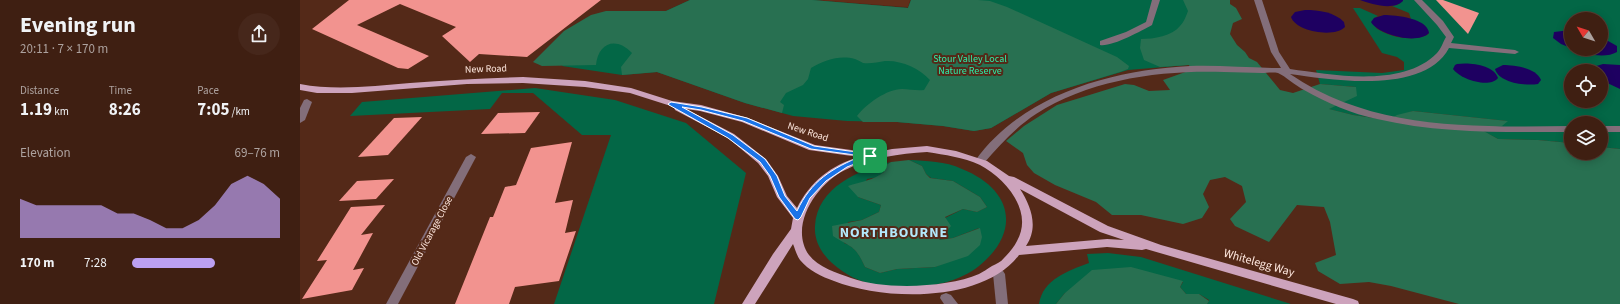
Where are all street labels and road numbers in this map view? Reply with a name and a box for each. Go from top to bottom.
street label: New Road [465,61,507,77]
street label: New Road [786,119,830,145]
street label: Old Vicarage Close [408,194,456,268]
street label: Whitelegg Way [1222,245,1297,281]

